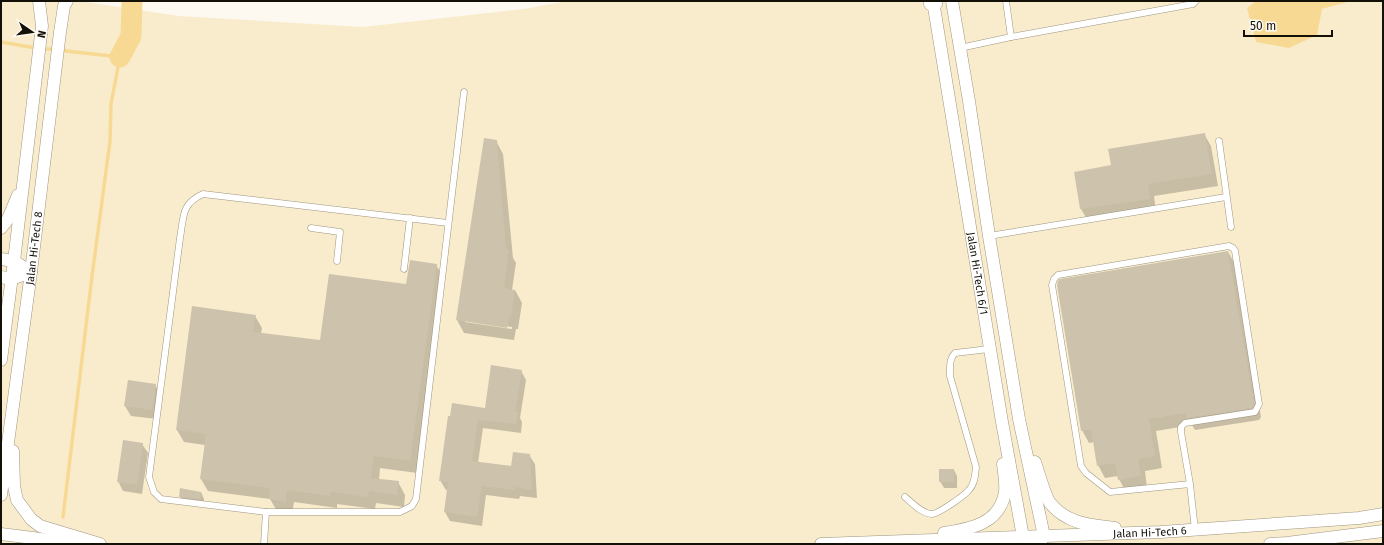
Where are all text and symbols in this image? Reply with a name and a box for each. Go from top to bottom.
north arrow [12,12,52,52]
scale bar [1244,12,1332,38]
text: 50 m [1250,19,1276,33]
text: N [34,29,48,39]
street label: Jalan Hi-Tech 8 [23,211,45,286]
street label: Jalan Hi-Tech 6/1 [964,231,991,316]
street label: Jalan Hi-Tech 6 [1113,524,1187,540]

